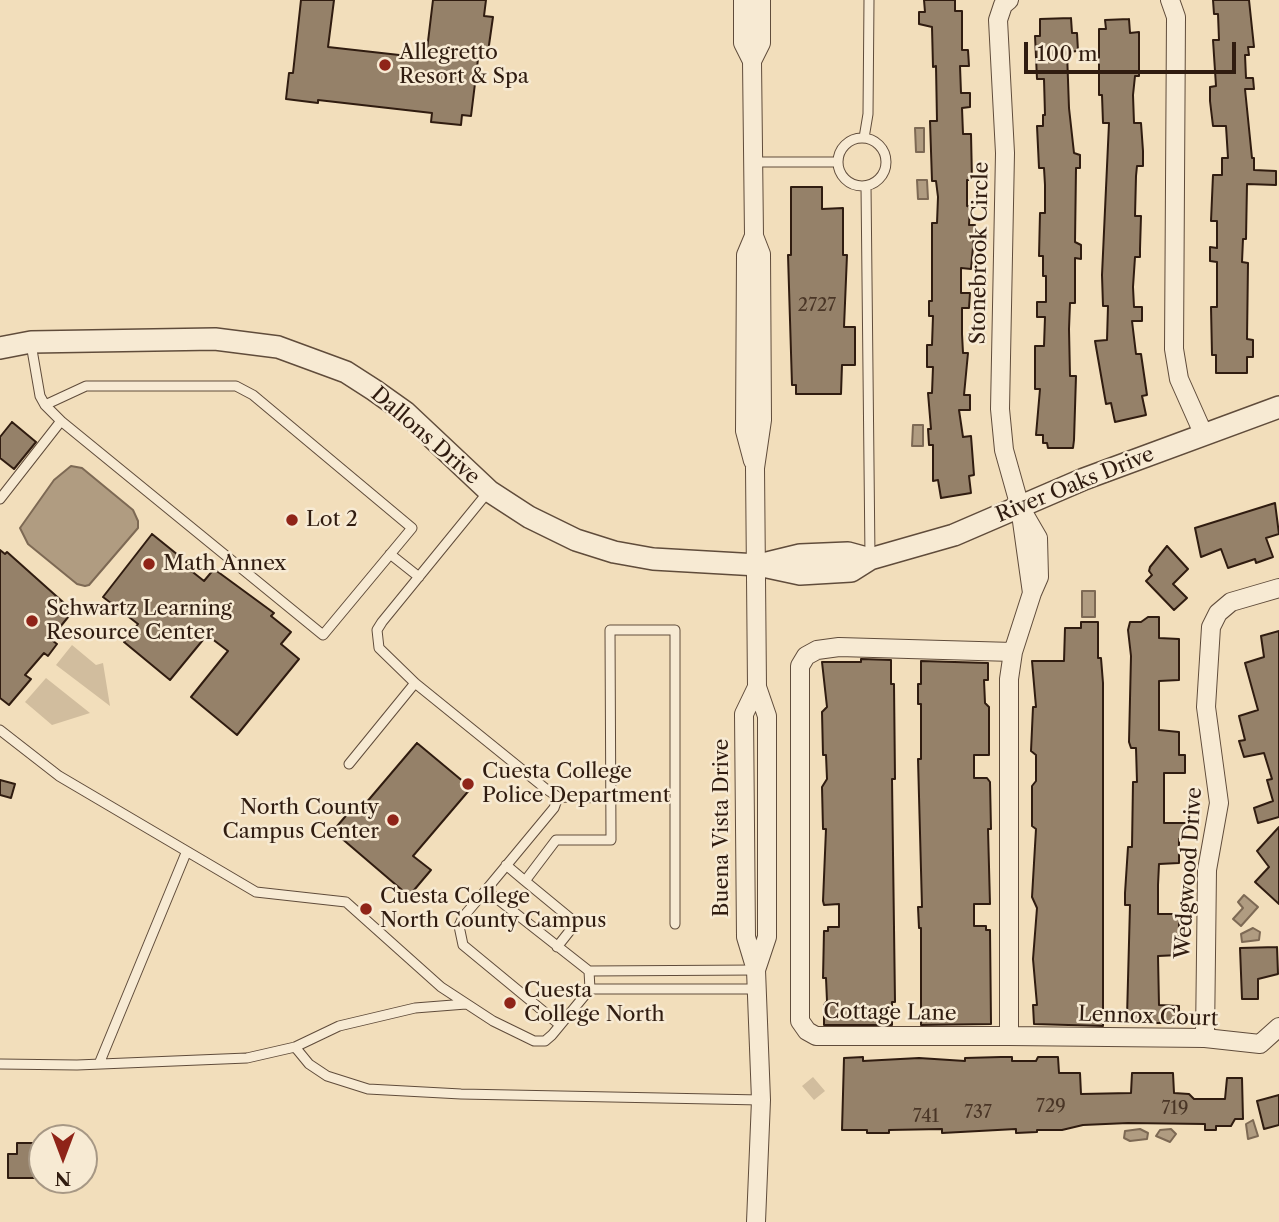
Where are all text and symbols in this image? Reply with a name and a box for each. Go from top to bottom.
scale bar [1027,28,1239,72]
place label: Allegretto Resort & Spa [399,40,529,90]
text: 100 m [1037,41,1098,66]
marker: Allegretto Resort & Spa [377,57,393,73]
street label: Stonebrook Circle [966,161,994,345]
house number: 2727 [798,295,836,317]
street label: Dallons Drive [365,382,485,490]
street label: River Oaks Drive [992,442,1158,528]
place label: Lot 2 [306,507,358,533]
marker: Lot 2 [284,512,300,528]
place label: Math Annex [163,551,286,577]
marker: Math Annex [141,556,157,572]
place label: Schwartz Learning Resource Center [46,596,232,646]
marker: Schwartz Learning Resource Center [24,613,40,629]
street label: Buena Vista Drive [709,739,735,917]
place label: Cuesta College Police Department [482,759,670,809]
marker: Cuesta College Police Department [460,776,476,792]
street label: Wedgwood Drive [1170,786,1208,960]
place label: North County Campus Center [222,795,379,845]
marker: North County Campus Center [385,812,401,828]
place label: Cuesta College North County Campus [380,884,606,934]
marker: Cuesta College North County Campus [358,901,374,917]
place label: Cuesta College North [524,978,665,1028]
marker: Cuesta College North [502,995,518,1011]
street label: Cottage Lane [823,999,957,1027]
street label: Lennox Court [1078,1002,1218,1032]
house number: 729 [1036,1096,1066,1118]
house number: 719 [1162,1098,1188,1120]
house number: 737 [964,1102,992,1124]
house number: 741 [913,1106,939,1128]
north arrow [28,1124,98,1194]
text: N [55,1167,71,1190]

